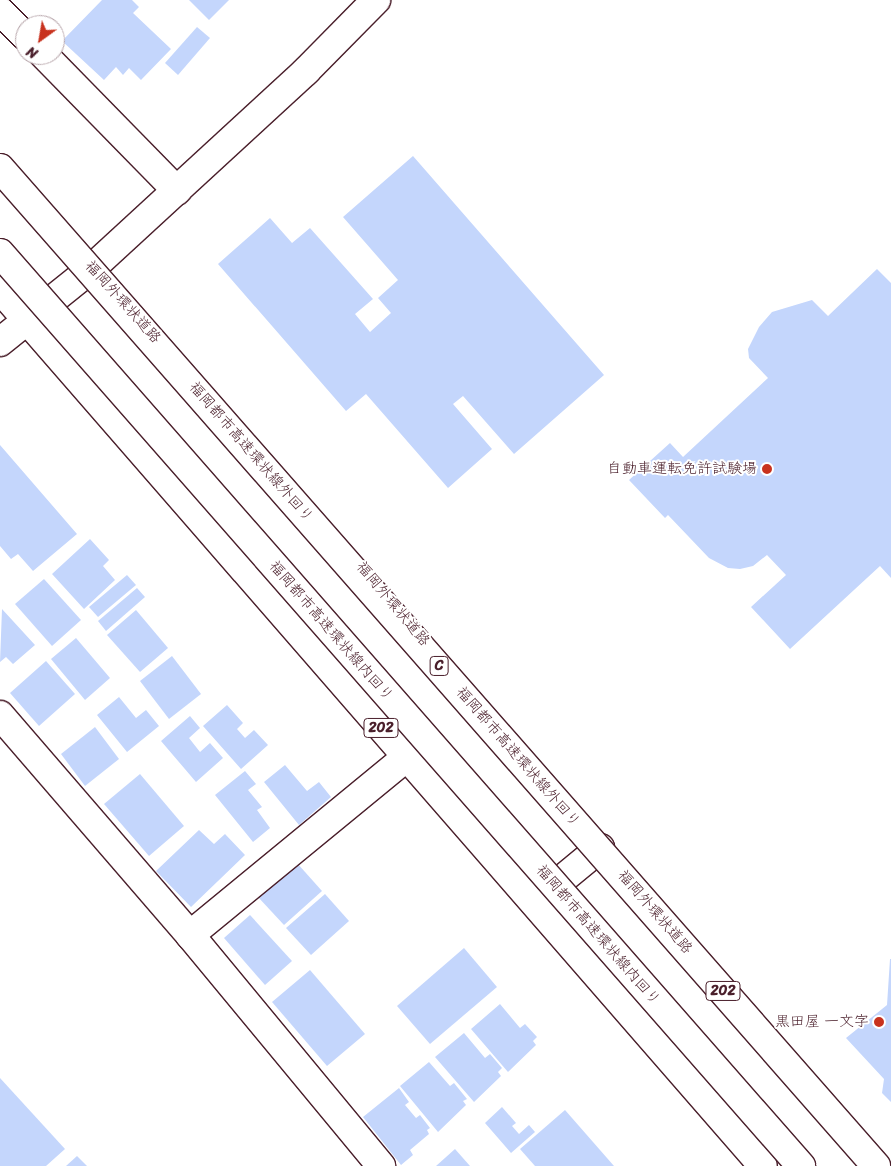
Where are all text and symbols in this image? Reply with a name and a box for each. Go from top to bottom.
north arrow [15,15,65,65]
text: N [22,39,43,65]
street label: 福岡外環状道路 [81,257,165,347]
street label: 福岡都市高速環状線外回り [185,378,317,526]
place label: 自動車運転免許試験場 [607,460,757,478]
marker: 自動車運転免許試験場 [761,463,773,475]
street label: 福岡都市高速環状線内回り [265,557,397,705]
street label: 福岡外環状道路 [352,558,434,650]
road number: C [429,654,449,678]
street label: 福岡都市高速環状線外回り [452,683,584,831]
road number: 202 [362,716,400,740]
street label: 福岡都市高速環状線内回り [532,861,664,1009]
street label: 福岡外環状道路 [614,866,696,958]
road number: 202 [704,979,742,1002]
place label: 黒田屋 一文字 [775,1013,869,1031]
marker: 黒田屋 一文字 [873,1016,885,1028]

